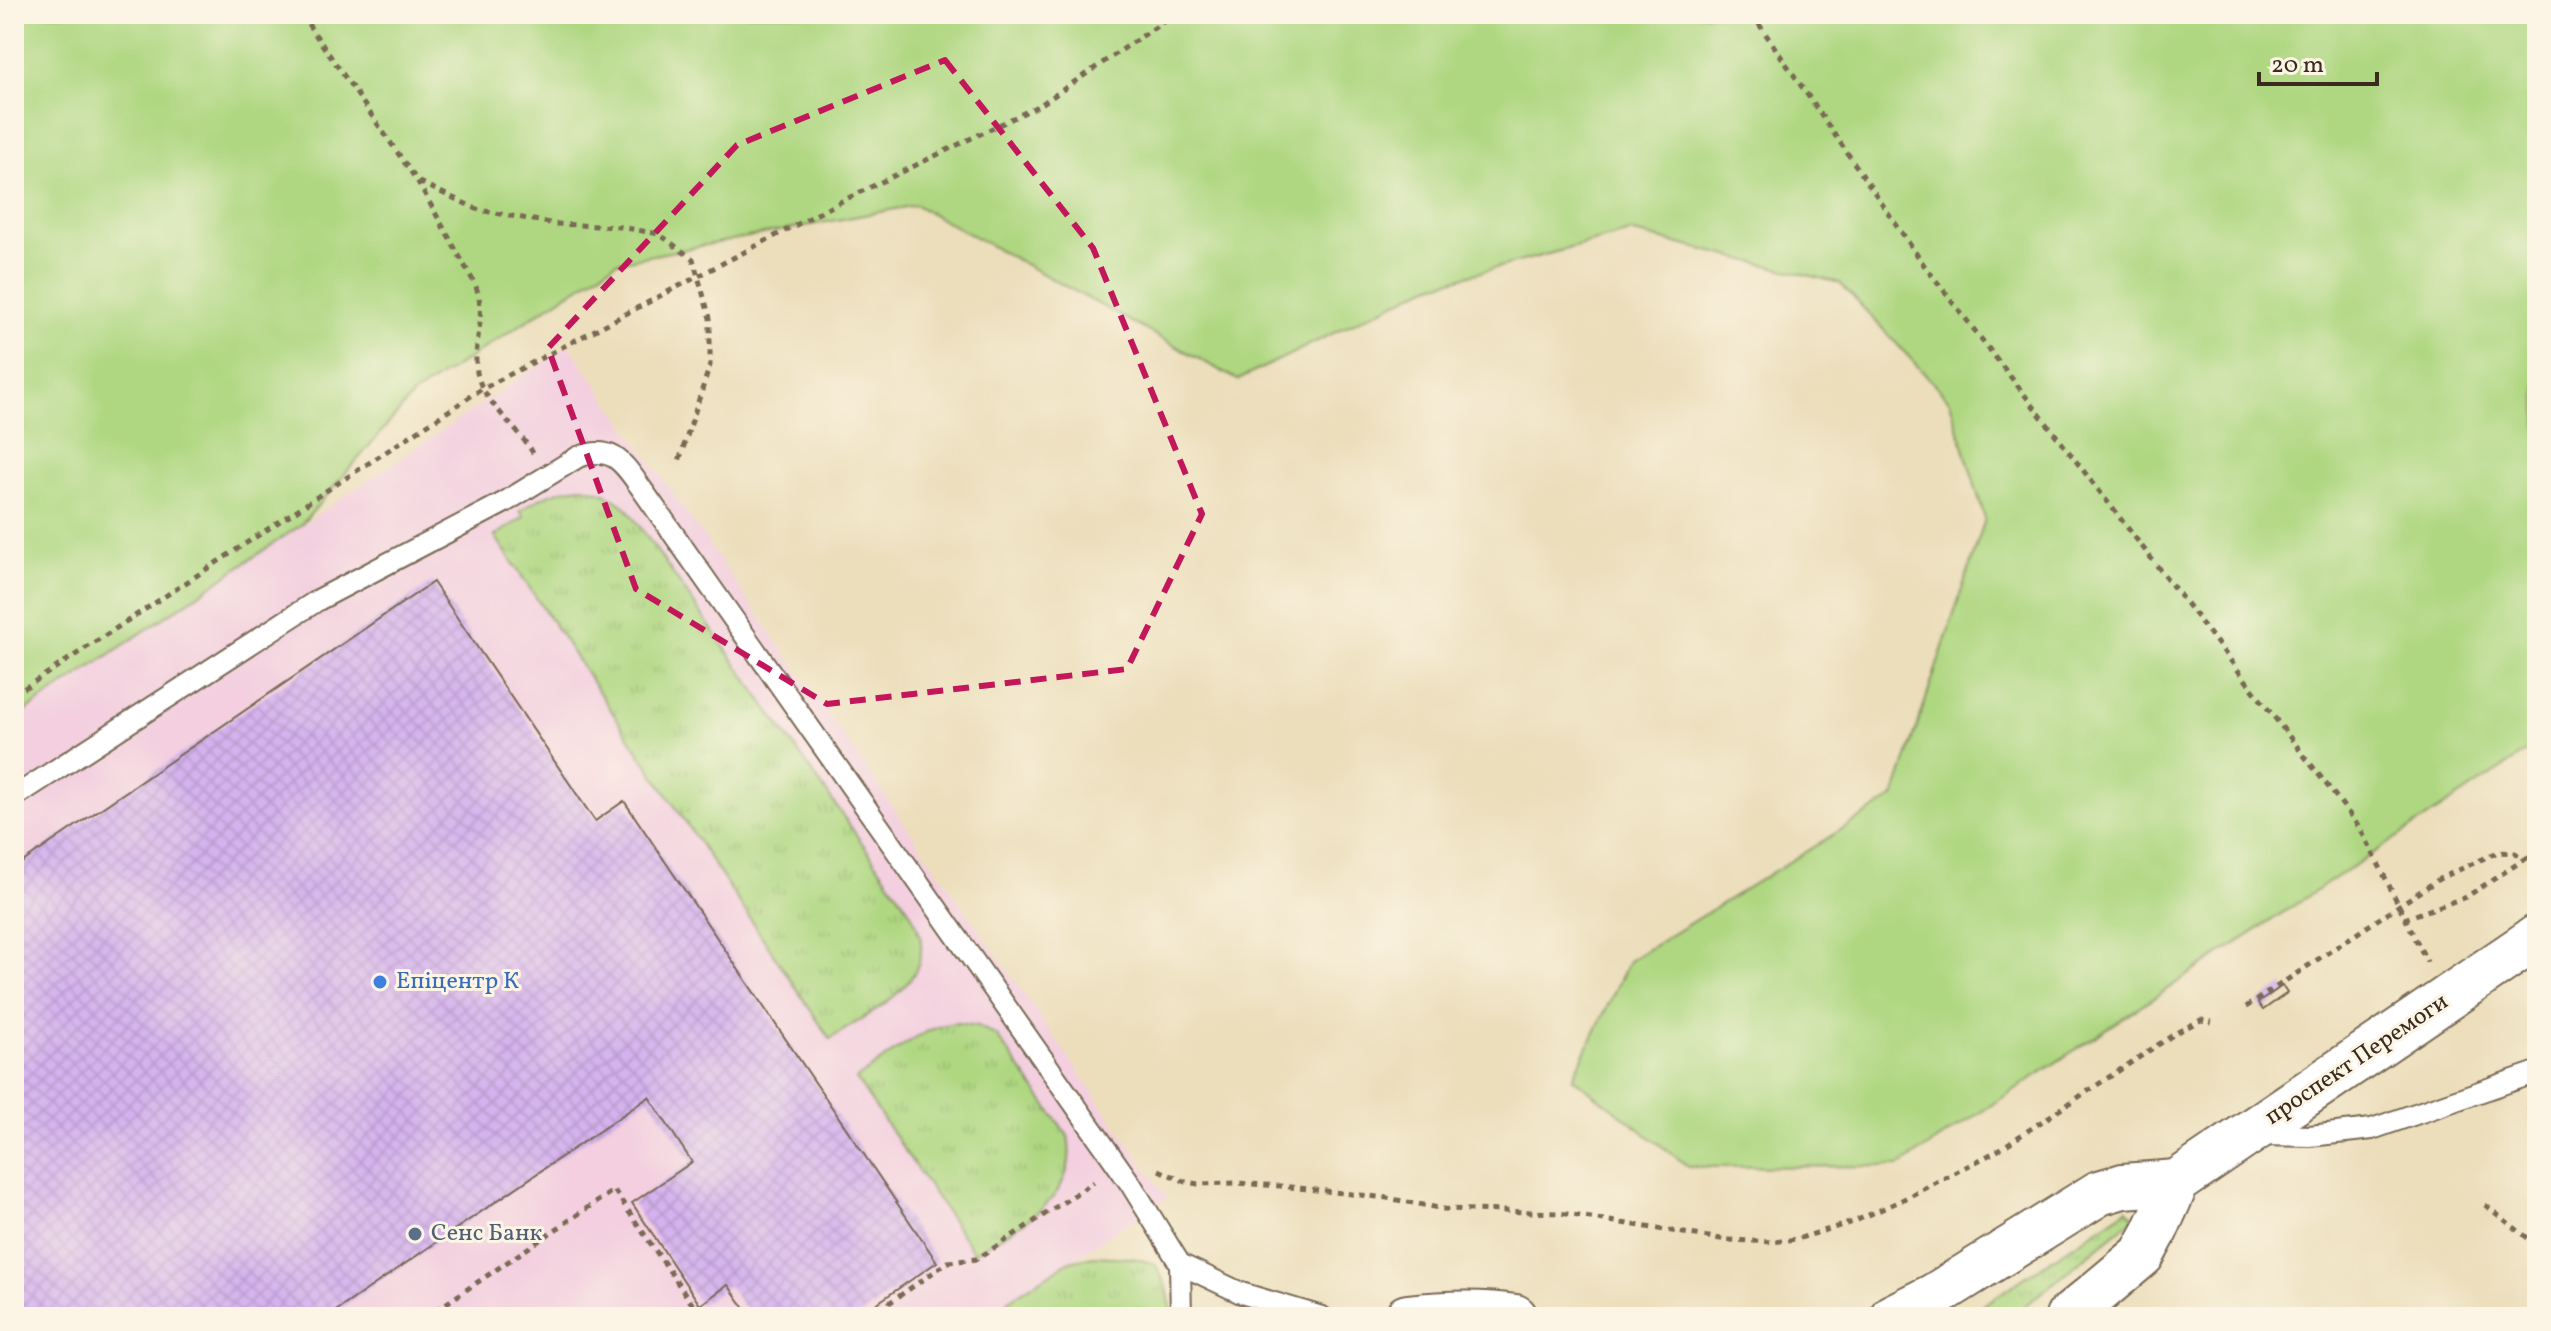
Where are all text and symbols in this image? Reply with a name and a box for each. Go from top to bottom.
scale bar [2259,36,2377,86]
text: 20 m [2271,49,2324,83]
place label: Епіцентр К [396,965,519,999]
marker: Епіцентр К [371,973,389,991]
street label: проспект Перемоги [2258,986,2456,1134]
place label: Сенс Банк [431,1217,543,1251]
marker: Сенс Банк [406,1225,424,1243]

